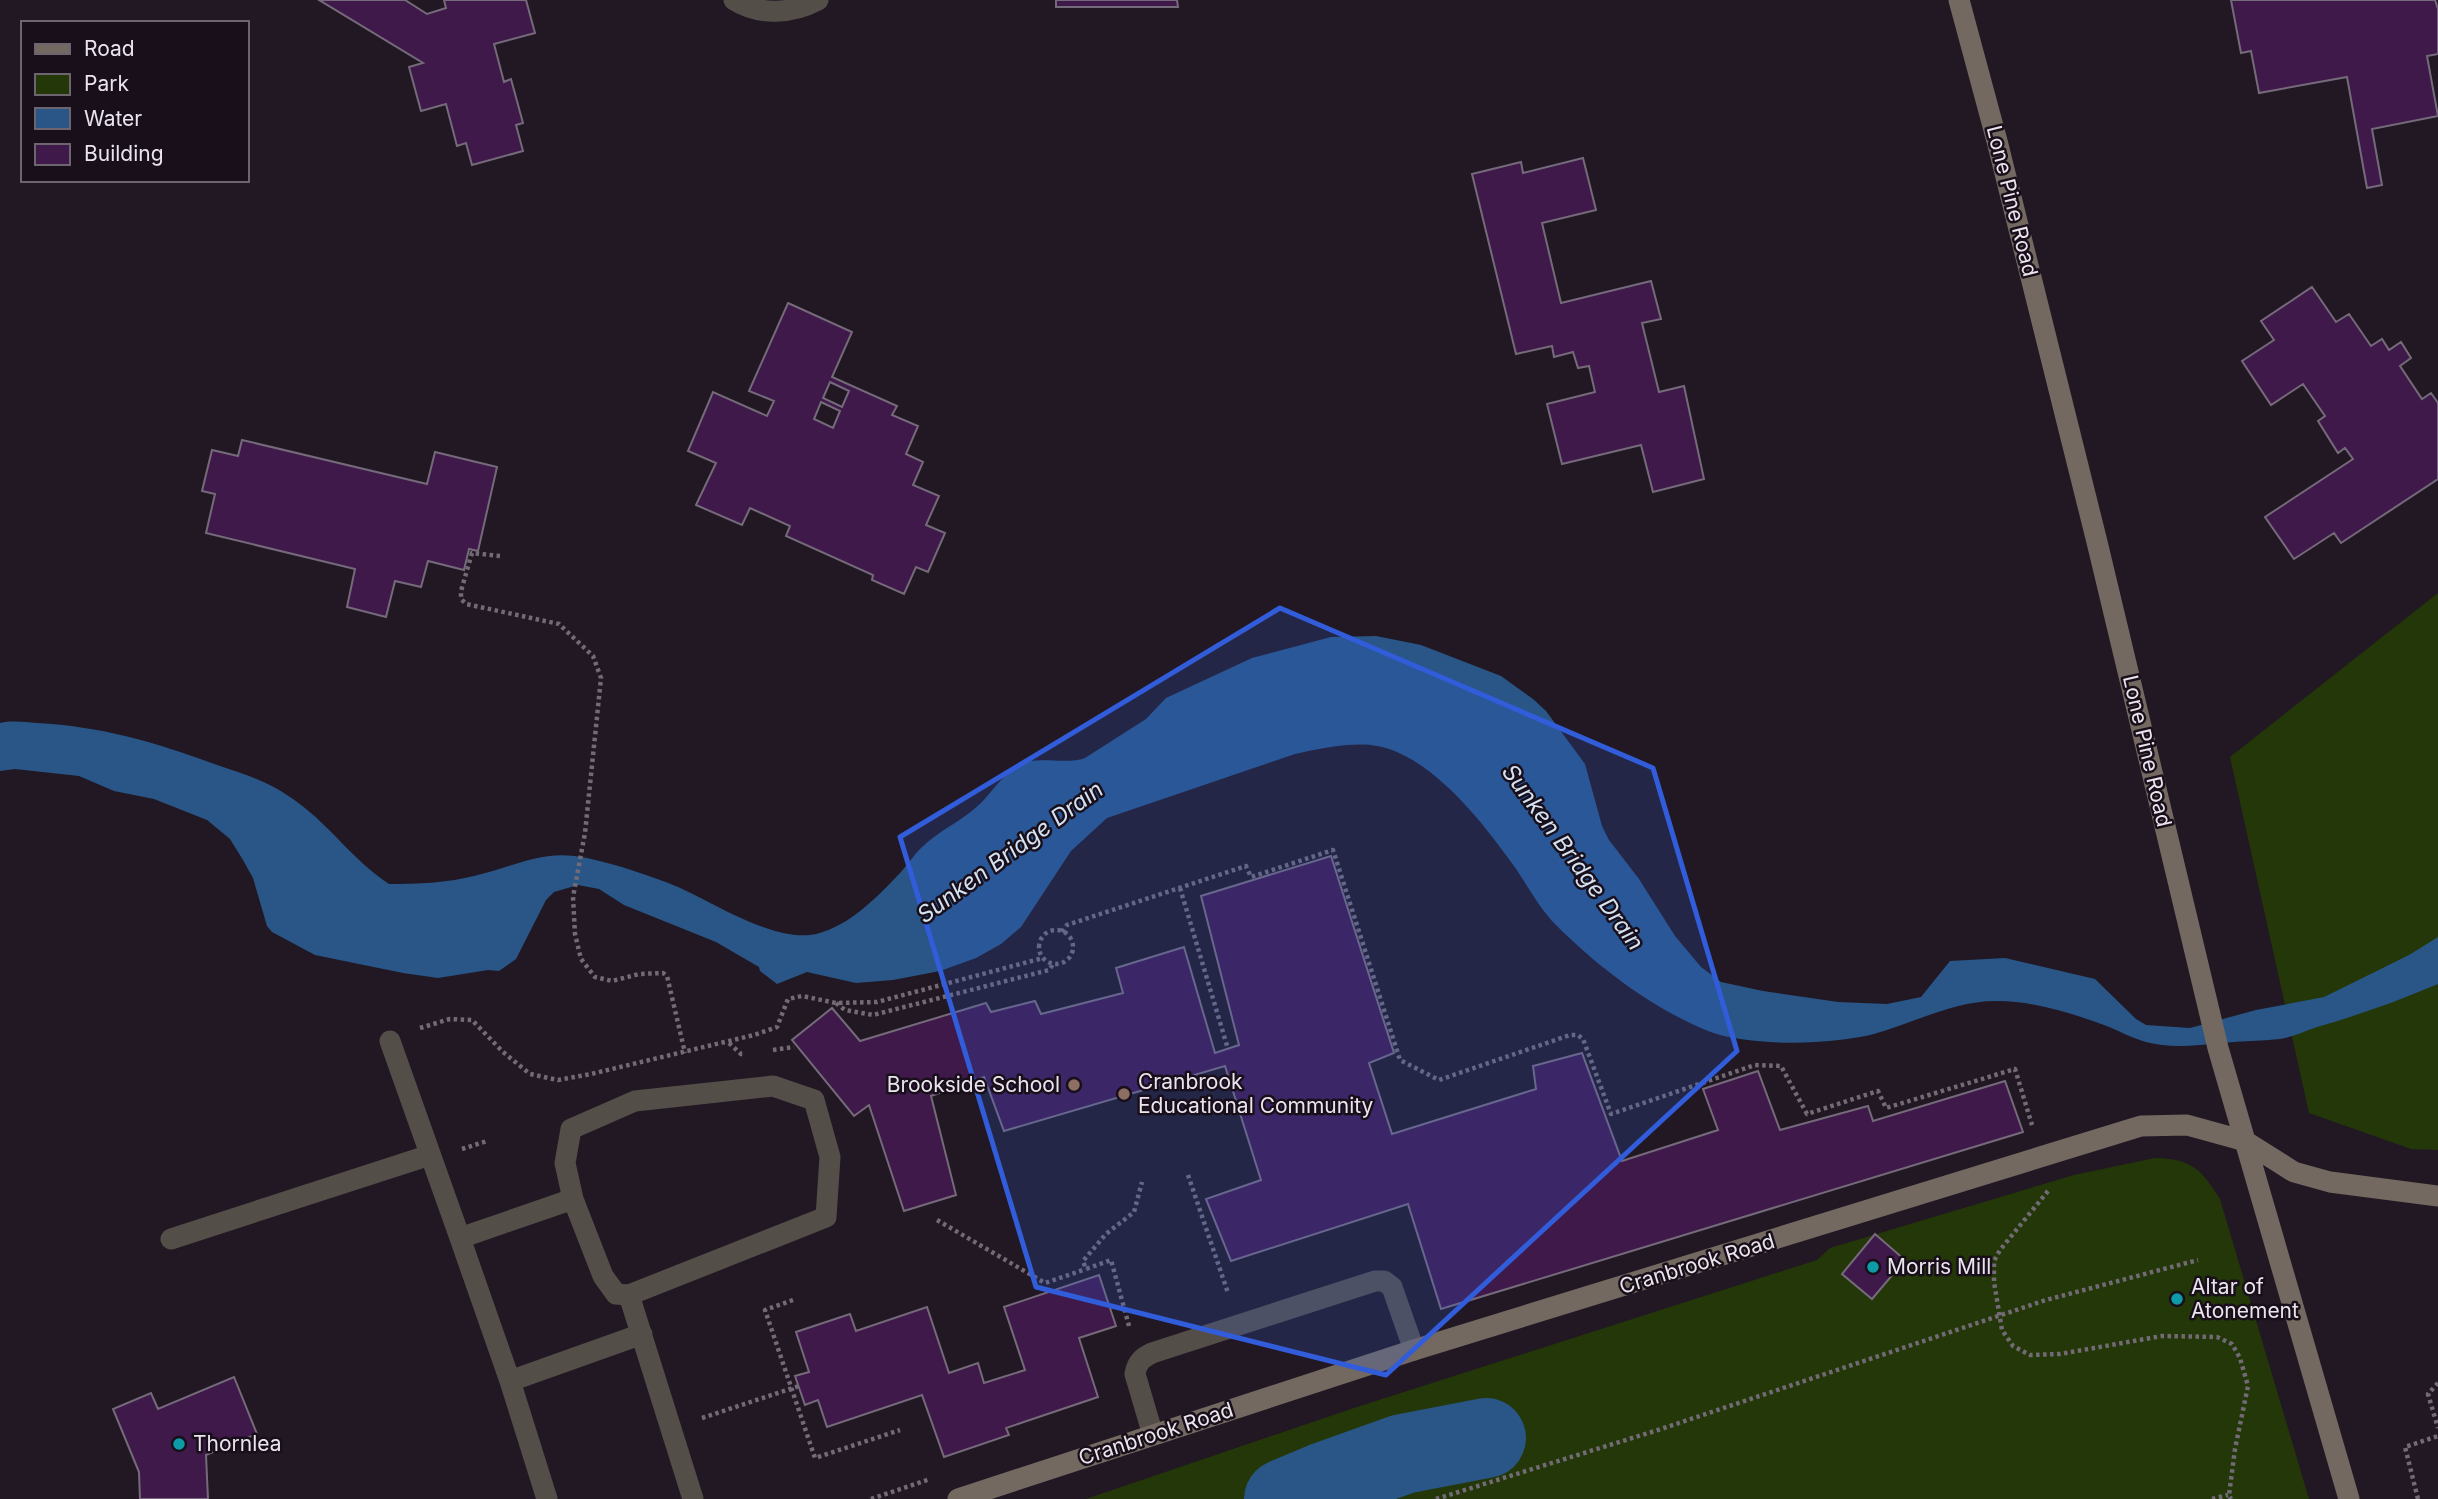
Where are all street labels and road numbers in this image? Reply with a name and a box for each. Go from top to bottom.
street label: Lone Pine Road [1982,123,2043,279]
street label: Lone Pine Road [2118,673,2177,829]
street label: Cranbrook Road [1616,1228,1778,1299]
street label: Cranbrook Road [1075,1397,1236,1470]

